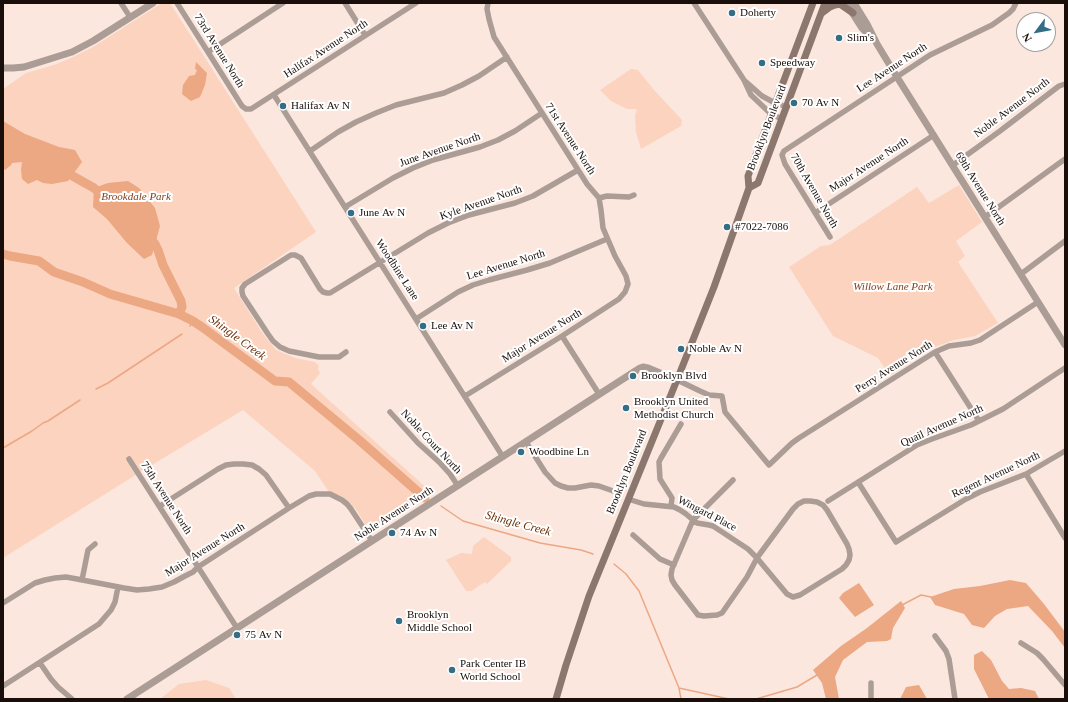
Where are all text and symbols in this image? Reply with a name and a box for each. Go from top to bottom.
place label: Doherty [740,6,776,20]
marker: Doherty [727,8,737,18]
street label: 73rd Avenue North [191,12,247,90]
north arrow [1016,12,1056,52]
street label: Halifax Avenue North [282,17,370,81]
place label: Slim's [847,31,874,45]
text: N [1019,31,1034,44]
marker: Slim's [834,33,844,43]
street label: Lee Avenue North [854,40,930,96]
place label: Speedway [770,56,815,70]
marker: Speedway [757,58,767,68]
street label: Noble Avenue North [972,75,1052,141]
street label: Brooklyn Boulevard [745,84,789,172]
place label: 70 Av N [802,96,839,110]
marker: 70 Av N [789,98,799,108]
place label: Halifax Av N [291,99,350,113]
marker: Halifax Av N [278,101,288,111]
street label: 71st Avenue North [542,101,598,177]
street label: June Avenue North [398,130,482,170]
street label: Major Avenue North [827,135,911,195]
street label: 69th Avenue North [952,150,1008,228]
street label: 70th Avenue North [787,151,841,231]
street label: Kyle Avenue North [438,183,524,223]
park label: Brookdale Park [101,190,171,204]
place label: June Av N [359,206,405,220]
marker: June Av N [346,208,356,218]
place label: #7022-7086 [735,220,788,234]
marker: #7022-7086 [722,222,732,232]
street label: Woodbine Lane [372,237,422,303]
street label: Lee Avenue North [465,247,547,283]
park label: Willow Lane Park [853,280,933,294]
street label: Major Avenue North [500,306,584,366]
water label: Shingle Creek [206,312,268,364]
place label: Lee Av N [431,319,474,333]
marker: Lee Av N [418,321,428,331]
street label: Perry Avenue North [853,338,935,396]
place label: Noble Av N [689,342,742,356]
marker: Noble Av N [676,344,686,354]
place label: Brooklyn Blvd [641,369,707,383]
marker: Brooklyn Blvd [628,371,638,381]
place label: Brooklyn United Methodist Church [634,395,714,421]
street label: Quail Avenue North [899,402,985,450]
marker: Brooklyn United Methodist Church [621,403,631,413]
street label: Noble Court North [398,407,464,477]
street label: Brooklyn Boulevard [604,428,650,516]
place label: Woodbine Ln [529,445,589,459]
marker: Woodbine Ln [516,447,526,457]
street label: Regent Avenue North [950,449,1042,501]
street label: 75th Avenue North [138,459,194,537]
street label: Noble Avenue North [352,484,436,544]
street label: Wingard Place [675,493,739,535]
water label: Shingle Creek [484,508,552,540]
street label: Major Avenue North [163,520,247,580]
place label: 74 Av N [400,526,437,540]
marker: 74 Av N [387,528,397,538]
place label: Brooklyn Middle School [407,608,472,634]
marker: Brooklyn Middle School [394,616,404,626]
place label: 75 Av N [245,628,282,642]
marker: 75 Av N [232,630,242,640]
place label: Park Center IB World School [460,657,526,683]
marker: Park Center IB World School [447,665,457,675]

